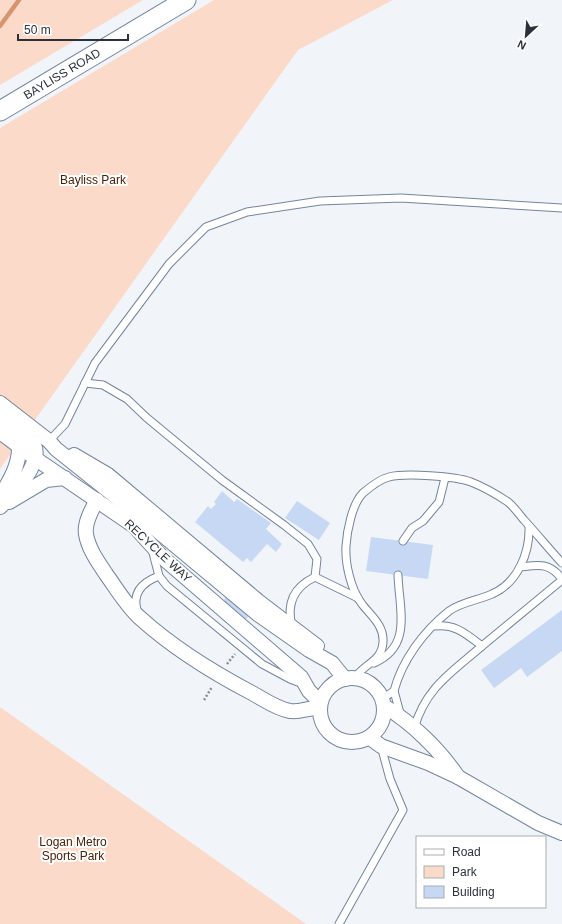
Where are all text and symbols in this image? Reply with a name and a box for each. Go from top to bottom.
scale bar [18,16,128,42]
north arrow [506,16,546,56]
text: 50 m [24,23,51,37]
text: N [515,38,528,52]
street label: BAYLISS ROAD [21,45,103,102]
park label: Bayliss Park [60,173,127,187]
street label: RECYCLE WAY [122,517,194,585]
park label: Logan Metro Sports Park [39,835,107,863]
legend [416,836,546,908]
text: Road [452,845,481,859]
text: Park [452,865,478,879]
text: Building [452,885,495,899]

